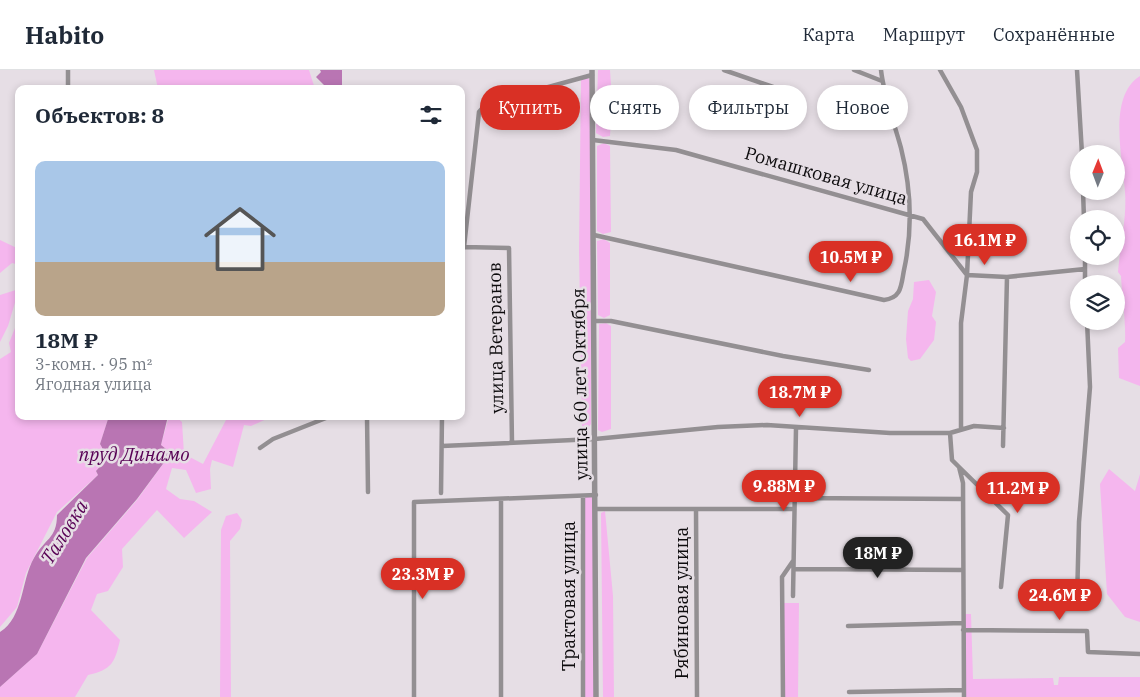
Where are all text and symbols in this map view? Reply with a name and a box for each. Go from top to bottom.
text: Habito [25,19,104,51]
text: Карта [802,23,855,46]
text: Маршрут [883,23,965,46]
text: Сохранённые [993,23,1115,46]
chip: Купить [480,85,580,130]
chip: Снять [590,85,679,130]
chip: Фильтры [689,85,807,130]
chip: Новое [817,85,908,130]
text: Объектов: 8 [35,101,164,129]
icon: filters [417,101,445,129]
street label: Ромашковая улица [742,141,910,210]
north arrow [1070,145,1125,200]
map controls [1070,145,1125,330]
icon: home [195,194,285,284]
button: locate [1070,210,1125,265]
pin: 16.1M ₽ [939,224,1031,266]
text: 16.1M ₽ [954,230,1016,250]
pin: 10.5M ₽ [805,240,897,283]
text: 10.5M ₽ [820,247,882,267]
street label: улица Ветеранов [483,262,508,414]
button: layers [1070,275,1125,330]
street label: улица 60 лет Октября [566,288,593,480]
text: 18M ₽ [35,326,98,354]
text: 3-комн. · 95 m² [35,354,152,374]
text: Ягодная улица [35,374,152,394]
pin: 18.7M ₽ [754,376,846,418]
text: 18.7M ₽ [769,382,831,402]
water label: пруд Динамо [78,442,190,466]
pin: 9.88M ₽ [738,470,830,512]
pin: 11.2M ₽ [972,472,1064,514]
text: 9.88M ₽ [753,476,815,496]
text: 11.2M ₽ [987,478,1049,498]
water label: Таловка [35,495,93,569]
street label: Трактовая улица [557,521,580,671]
street label: Рябиновая улица [670,527,693,679]
pin: 18M ₽ [843,536,913,579]
text: 18M ₽ [854,543,902,563]
pin: 23.3M ₽ [377,558,469,600]
text: 23.3M ₽ [392,564,454,584]
pin: 24.6M ₽ [1014,578,1106,621]
text: 24.6M ₽ [1029,585,1091,605]

